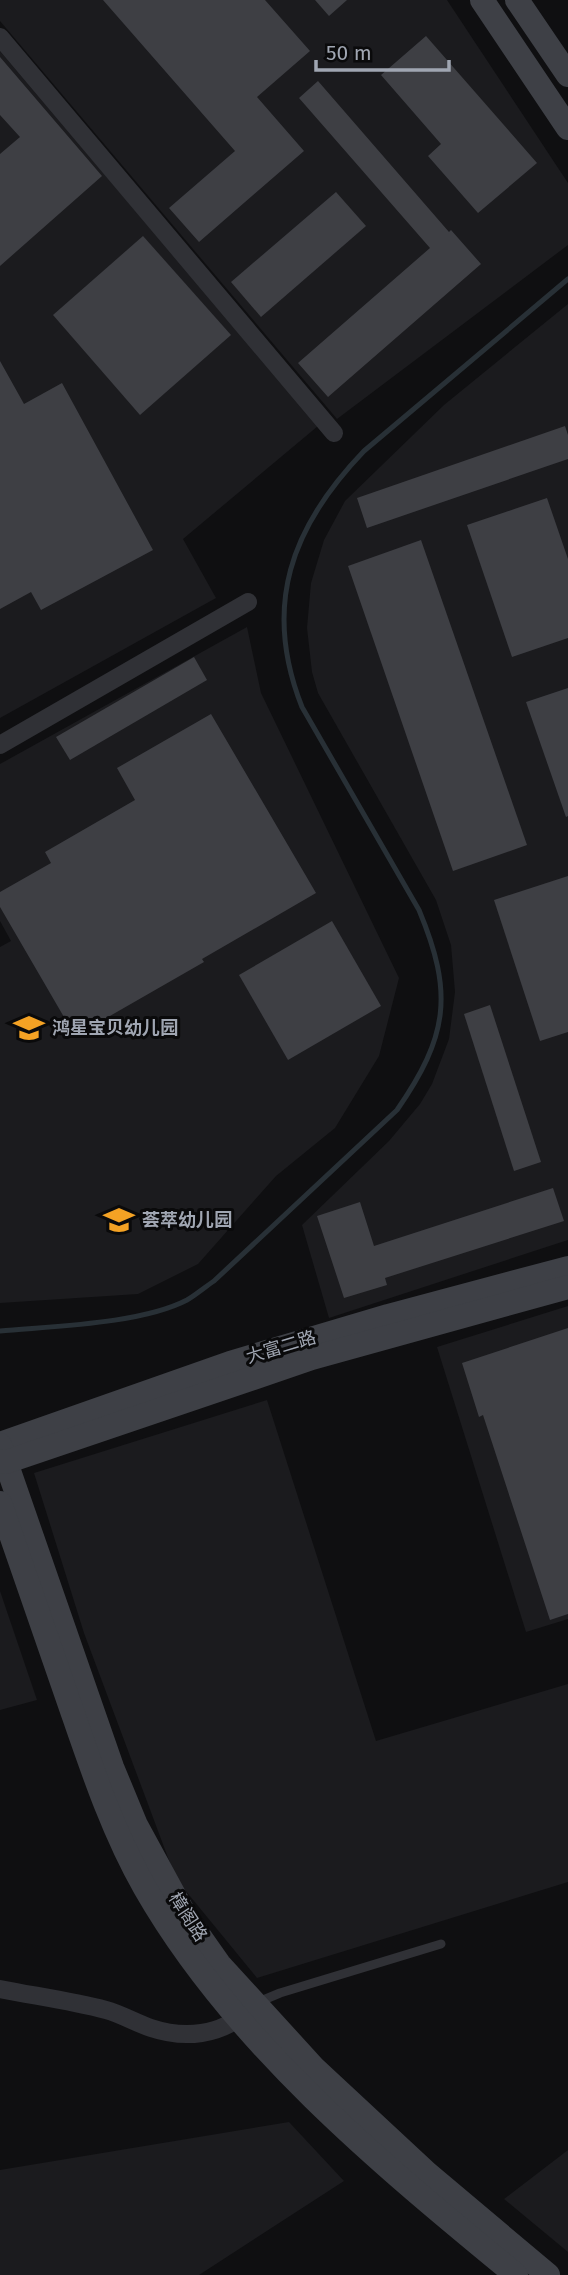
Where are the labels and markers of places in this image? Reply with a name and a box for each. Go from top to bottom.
school or university icon: 鸿星宝贝幼儿园 [12,1011,46,1045]
place label: 鸿星宝贝幼儿园 [52,1017,178,1039]
school or university icon: 荟萃幼儿园 [102,1203,136,1237]
place label: 荟萃幼儿园 [142,1209,232,1231]

